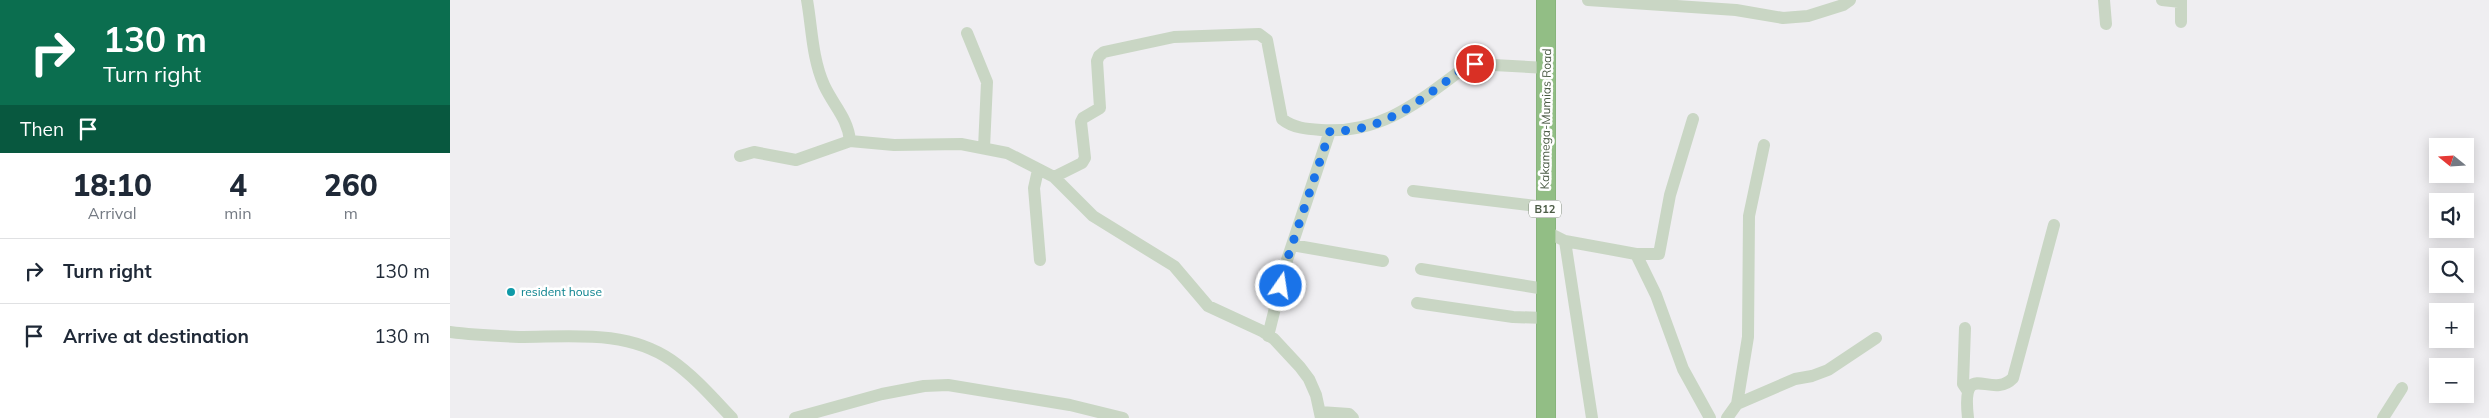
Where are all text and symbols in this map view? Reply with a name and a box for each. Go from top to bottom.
text: 130 m [103,17,207,61]
icon: right [20,20,85,85]
pin [1454,43,1496,85]
street label: Kakamega-Mumias Road [1537,48,1554,190]
icon: arrive [1461,50,1489,78]
text: Turn right [103,60,201,88]
icon: arrive [74,115,102,143]
text: Then [20,117,64,141]
north arrow [2429,138,2474,182]
map controls [2429,138,2474,403]
text: 18:10 [72,166,152,204]
text: 4 [229,166,247,204]
text: 260 [324,166,378,204]
button: sound [2429,193,2474,238]
road number: B12 [1529,200,1561,218]
text: Arrival [88,203,137,223]
text: min [224,203,252,223]
text: m [344,203,358,223]
button: search [2429,248,2474,293]
icon: right [20,257,48,285]
text: Turn right [63,259,152,283]
text: 130 m [374,259,430,283]
position arrow [1254,259,1306,311]
place label: resident house [521,284,602,299]
marker: resident house [505,286,517,298]
button: + [2429,303,2474,348]
icon: arrive [20,322,48,350]
text: Arrive at destination [63,324,249,348]
text: 130 m [374,324,430,348]
button: − [2429,358,2474,403]

